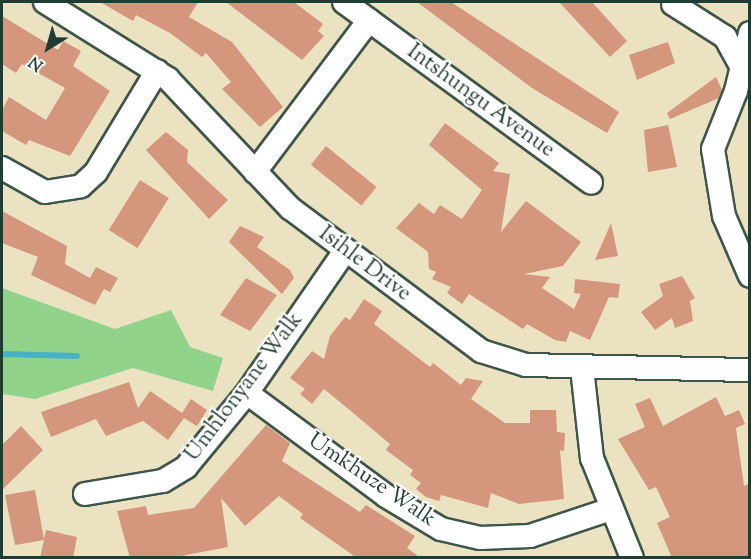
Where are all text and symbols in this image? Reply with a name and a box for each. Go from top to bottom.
north arrow [18,18,78,78]
street label: Intshungu Avenue [401,40,559,164]
text: N [25,50,49,76]
street label: Isihle Drive [313,222,415,308]
street label: Umhlonyane Walk [180,308,310,468]
street label: Umkhuze Walk [302,429,440,533]

